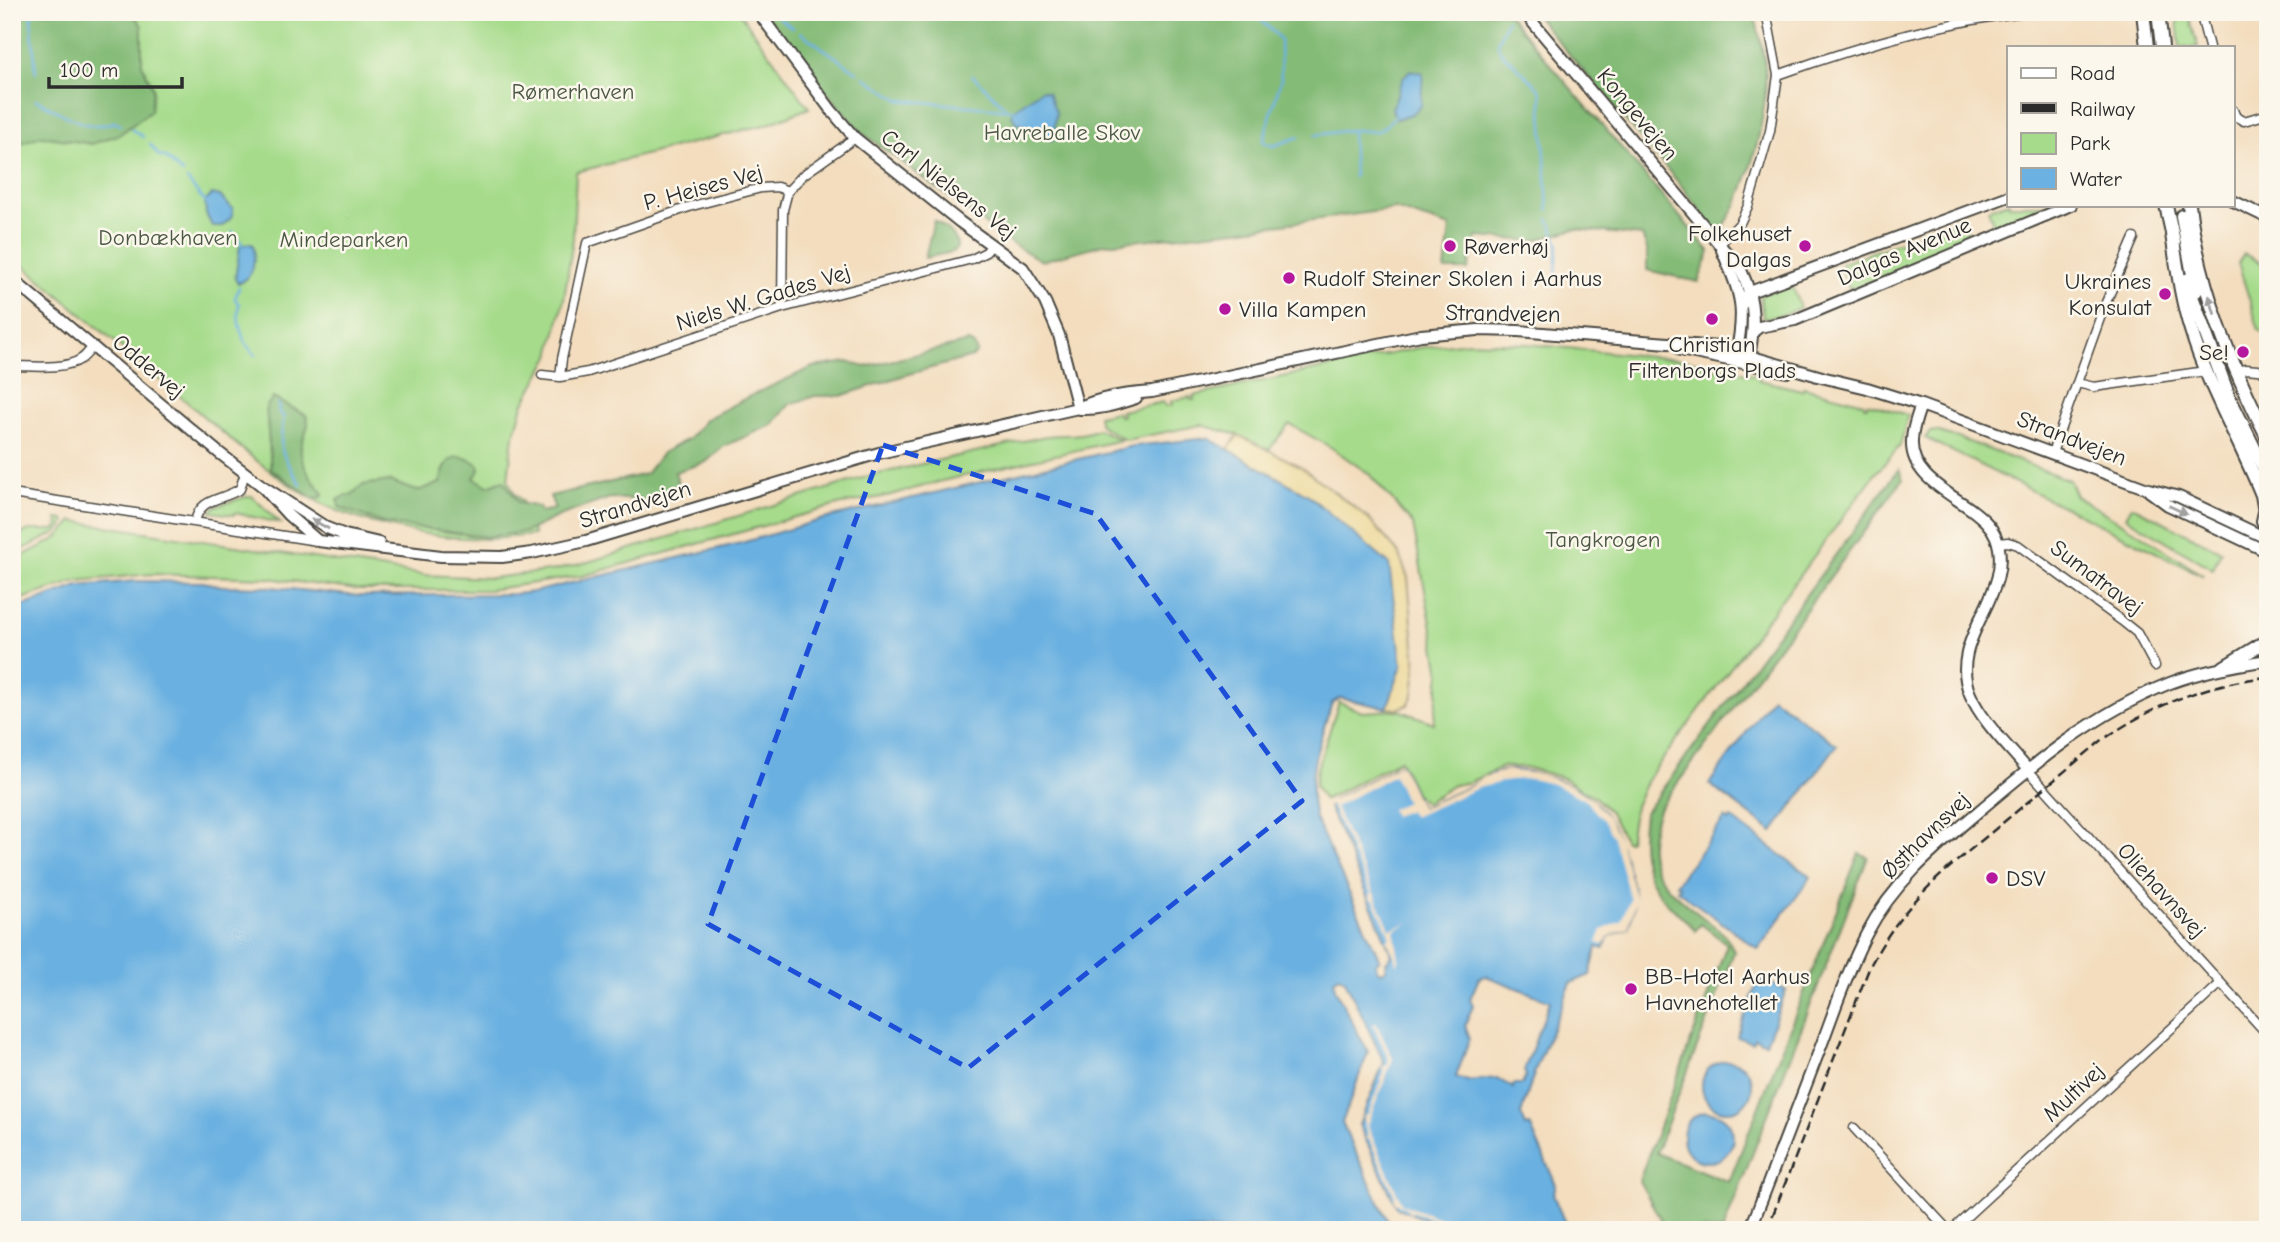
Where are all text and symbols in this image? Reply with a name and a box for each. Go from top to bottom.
scale bar [49,46,182,90]
legend [2007,46,2234,206]
text: 100 m [60,58,118,82]
text: Road [2070,61,2115,85]
street label: Kongevejen [1591,63,1684,166]
park label: Rømerhaven [512,78,634,105]
text: Railway [2070,97,2135,121]
park label: Havreballe Skov [984,119,1141,146]
street label: Carl Nielsens Vej [876,123,1021,245]
text: Park [2070,131,2110,155]
street label: P. Heises Vej [641,159,766,216]
text: Water [2070,167,2123,191]
street label: Dalgas Avenue [1833,211,1975,292]
place label: Folkehuset Dalgas [1688,220,1792,273]
park label: Donbækhaven [98,224,238,251]
park label: Mindeparken [279,226,409,253]
place label: Røverhøj [1464,233,1549,260]
marker: Røverhøj [1442,238,1458,254]
marker: Folkehuset Dalgas [1797,238,1813,254]
street label: Niels W. Gades Vej [673,258,853,337]
place label: Rudolf Steiner Skolen i Aarhus [1303,265,1602,292]
place label: Ukraines Konsulat [2064,268,2152,321]
marker: Rudolf Steiner Skolen i Aarhus [1281,270,1297,286]
marker: Ukraines Konsulat [2157,286,2173,302]
one-way arrow [2206,295,2217,316]
place label: Villa Kampen [1239,296,1366,323]
street label: Strandvejen [1445,299,1561,328]
marker: Villa Kampen [1217,301,1233,317]
marker: Christian Filtenborgs Plads [1704,311,1720,327]
street label: Oddervej [107,328,190,404]
place label: Christian Filtenborgs Plads [1628,331,1796,384]
place label: Se! [2199,339,2229,366]
marker: Se! [2235,344,2251,360]
street label: Strandvejen [2013,405,2130,472]
street label: Strandvejen [576,475,694,534]
one-way arrow [2168,504,2188,515]
one-way arrow [310,518,329,530]
park label: Tangkrogen [1545,526,1661,553]
street label: Sumatravej [2045,534,2148,621]
street label: Østhavnsvej [1875,786,1975,884]
street label: Oliehavnsvej [2112,837,2211,944]
place label: DSV [2006,865,2046,892]
marker: DSV [1984,870,2000,886]
place label: BB-Hotel Aarhus Havnehotellet [1645,963,1810,1016]
marker: BB-Hotel Aarhus Havnehotellet [1623,981,1639,997]
street label: Multivej [2037,1057,2110,1127]

